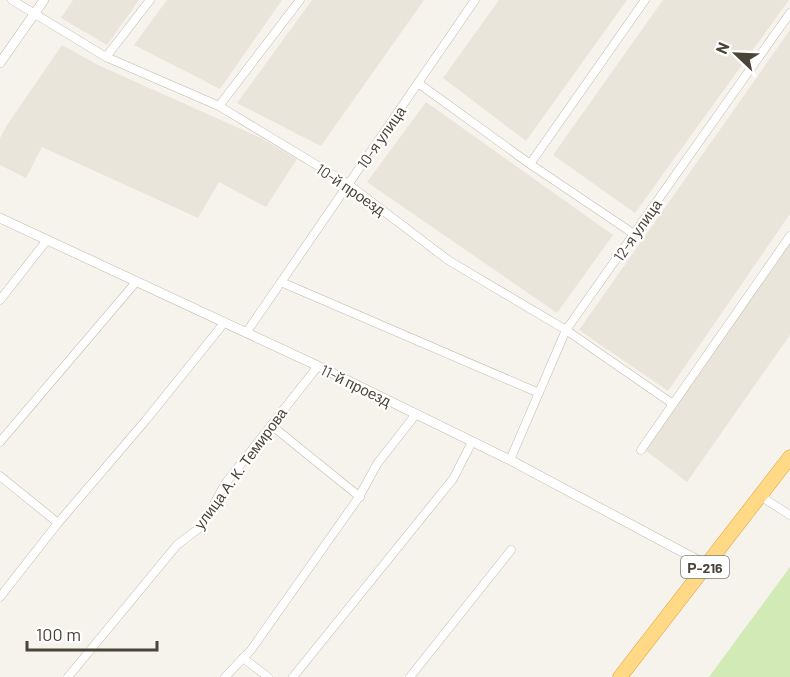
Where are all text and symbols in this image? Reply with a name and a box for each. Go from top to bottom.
north arrow [706,24,766,84]
text: N [711,39,733,57]
street label: 10-я улица [353,102,409,172]
street label: 10-й проезд [313,159,389,219]
street label: 12-я улица [609,195,665,264]
street label: 11-й проезд [318,360,394,410]
street label: улица А. К. Темирова [190,403,290,532]
road number: Р-216 [681,556,729,578]
scale bar [27,614,158,652]
text: 100 m [36,623,81,645]

